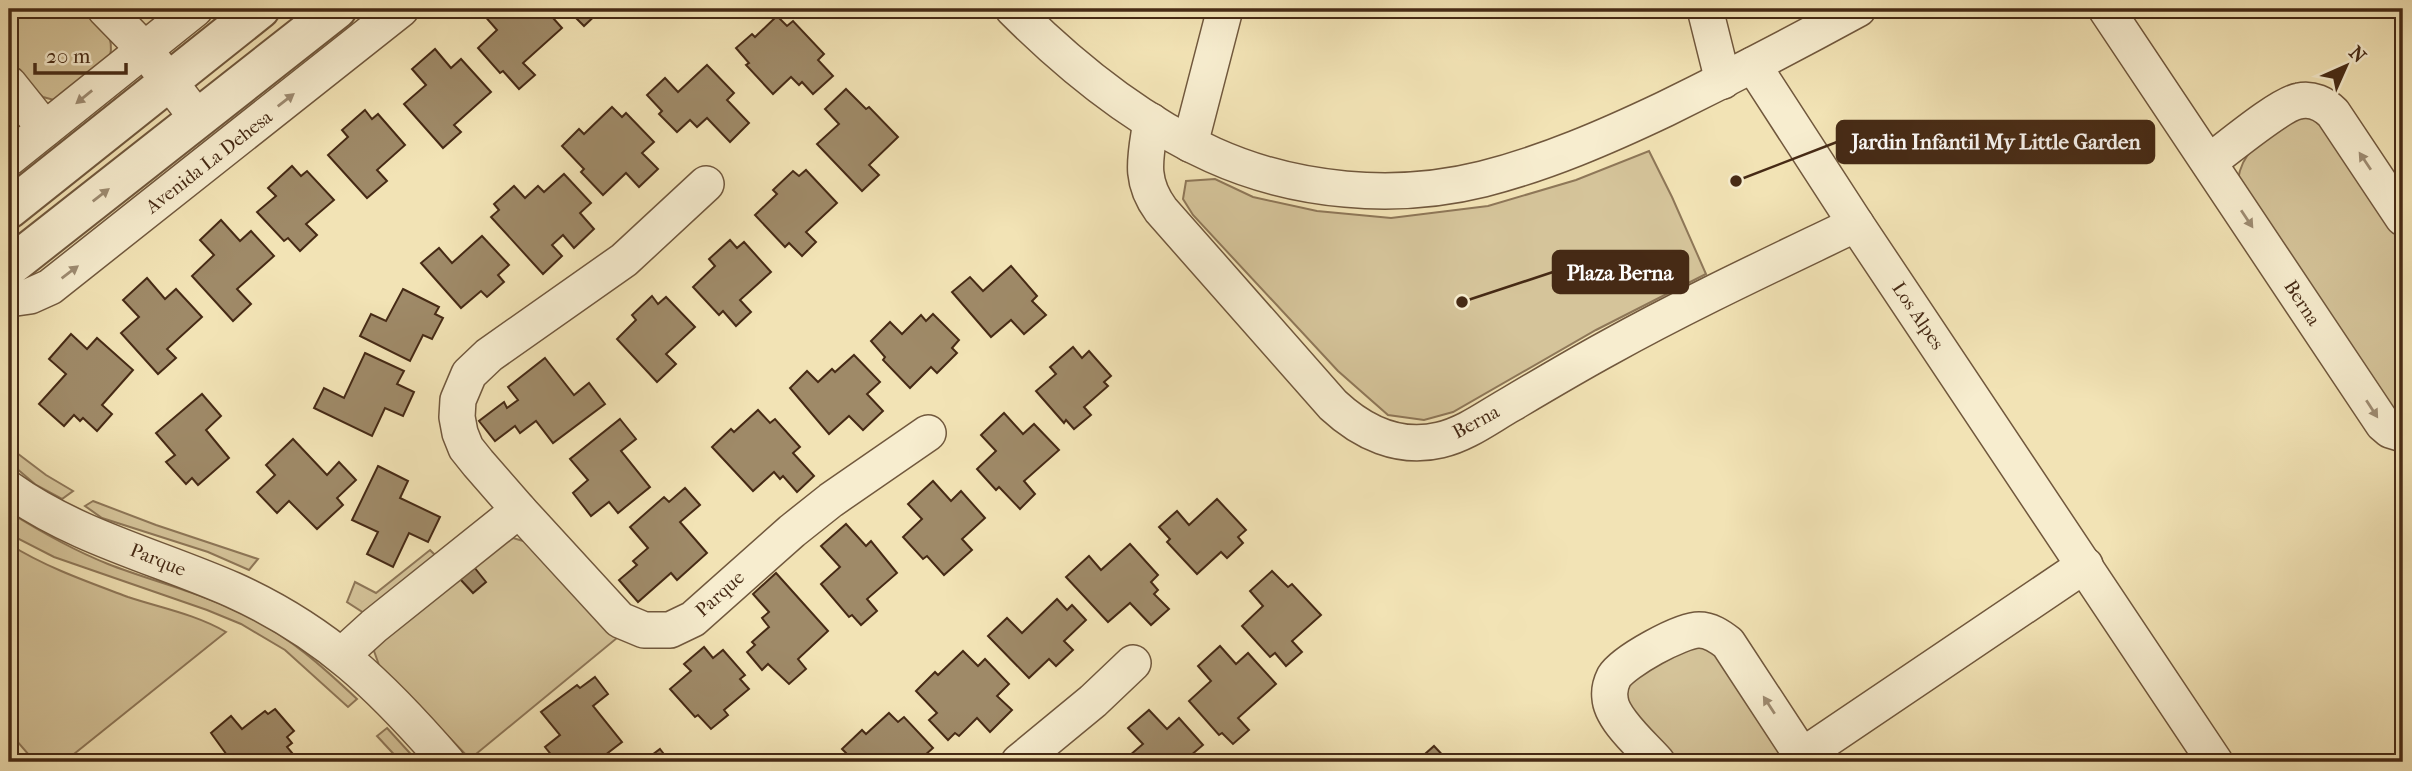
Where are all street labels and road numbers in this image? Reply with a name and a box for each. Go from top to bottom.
street label: Avenida La Dehesa [141,106,277,219]
street label: Berna [2279,276,2325,330]
street label: Los Alpes [1887,278,1949,354]
street label: Berna [1449,401,1503,443]
street label: Parque [127,539,189,581]
street label: Parque [691,566,749,622]

